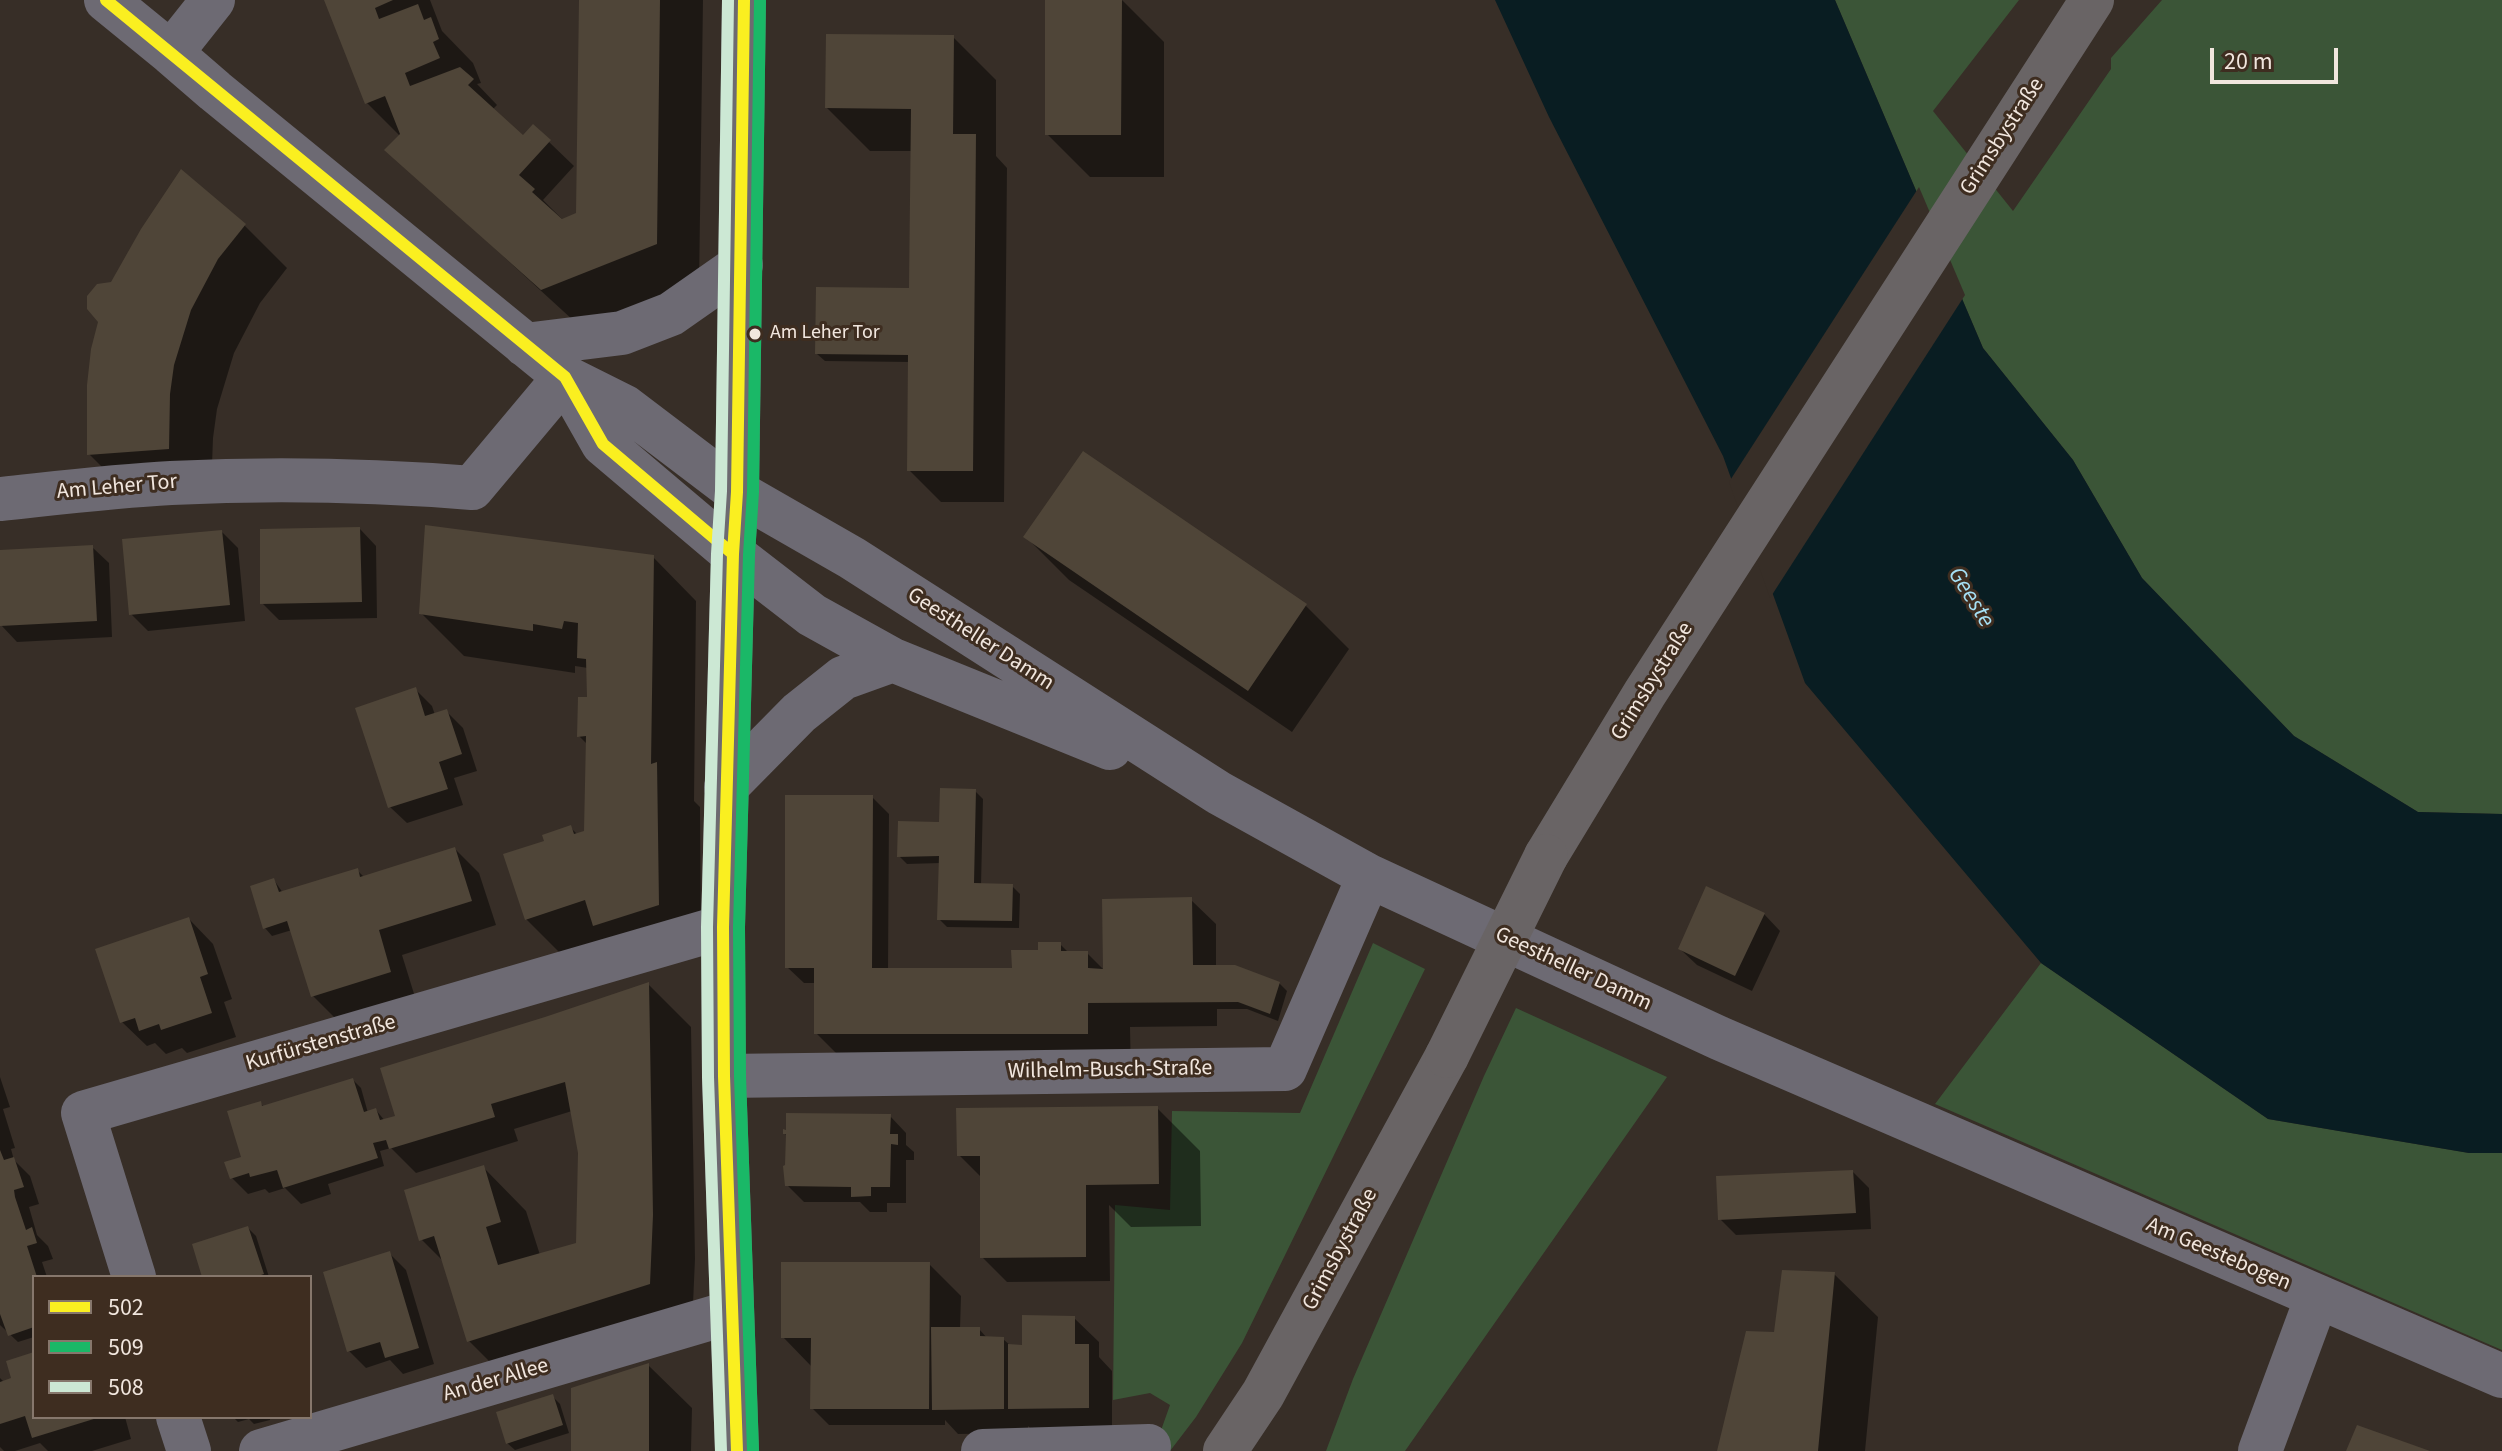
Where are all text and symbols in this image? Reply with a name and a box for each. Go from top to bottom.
scale bar [2214,32,2342,82]
text: 20 m [2224,44,2273,79]
street label: Grimsbystraße [1955,73,2051,201]
place label: Am Leher Tor [770,322,880,346]
marker: Am Leher Tor [747,326,763,342]
street label: Am Leher Tor [56,470,178,506]
water label: Geeste [1940,562,2000,634]
street label: Geestheller Damm [902,583,1058,697]
street label: Grimsbystraße [1606,618,1700,746]
street label: Geestheller Damm [1490,922,1656,1018]
street label: Kurfürstenstraße [243,1010,399,1078]
street label: Wilhelm-Busch-Straße [1007,1056,1213,1086]
street label: Grimsbystraße [1298,1184,1384,1316]
street label: Am Geestebogen [2142,1213,2294,1297]
legend [32,1275,312,1419]
text: 502 [108,1290,144,1325]
text: 509 [108,1330,144,1365]
street label: An der Allee [440,1353,552,1409]
text: 508 [108,1370,144,1405]

